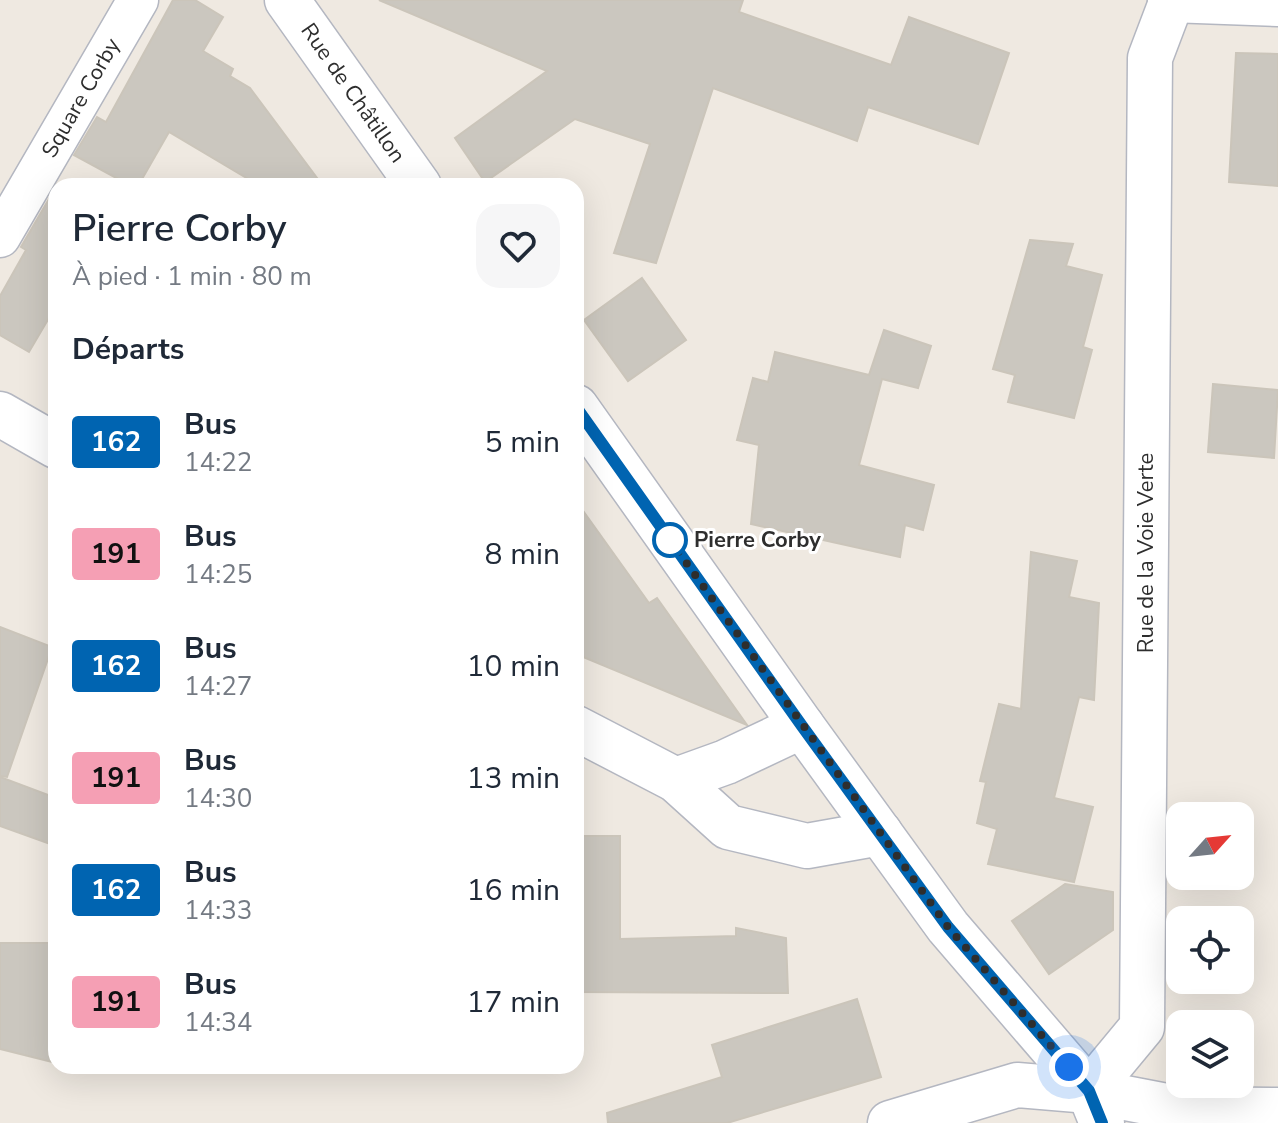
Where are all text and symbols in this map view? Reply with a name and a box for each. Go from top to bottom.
street label: Rue de Châtillon [294,17,412,169]
street label: Square Corby [35,32,128,163]
text: Pierre Corby [72,203,286,254]
button: heart [476,204,560,288]
text: À pied · 1 min · 80 m [72,259,312,294]
text: Départs [72,329,184,370]
text: Bus [184,404,237,445]
text: 5 min [485,422,560,463]
text: 162 [91,423,141,461]
text: 14:22 [184,445,252,480]
street label: Rue de la Voie Verte [1131,453,1161,653]
text: Bus [184,516,237,557]
marker: Pierre Corby [653,523,687,557]
place label: Pierre Corby [694,525,821,555]
text: 8 min [485,534,560,575]
text: 191 [91,535,141,573]
text: 14:25 [184,557,252,592]
text: Bus [184,628,237,669]
text: 10 min [467,646,560,687]
text: 162 [91,647,141,685]
text: 14:27 [184,669,252,704]
text: Bus [184,740,237,781]
text: 13 min [467,758,560,799]
text: 191 [91,759,141,797]
text: 14:30 [184,781,252,816]
north arrow [1166,802,1254,890]
map controls [1166,802,1254,1098]
text: Bus [184,852,237,893]
text: 16 min [467,870,560,911]
text: 162 [91,871,141,909]
text: 14:33 [184,893,252,928]
button: locate [1166,906,1254,994]
text: Bus [184,964,237,1005]
text: 17 min [467,982,560,1023]
text: 191 [91,983,141,1021]
text: 14:34 [184,1005,252,1040]
button: layers [1166,1010,1254,1098]
your location [1049,1047,1089,1087]

